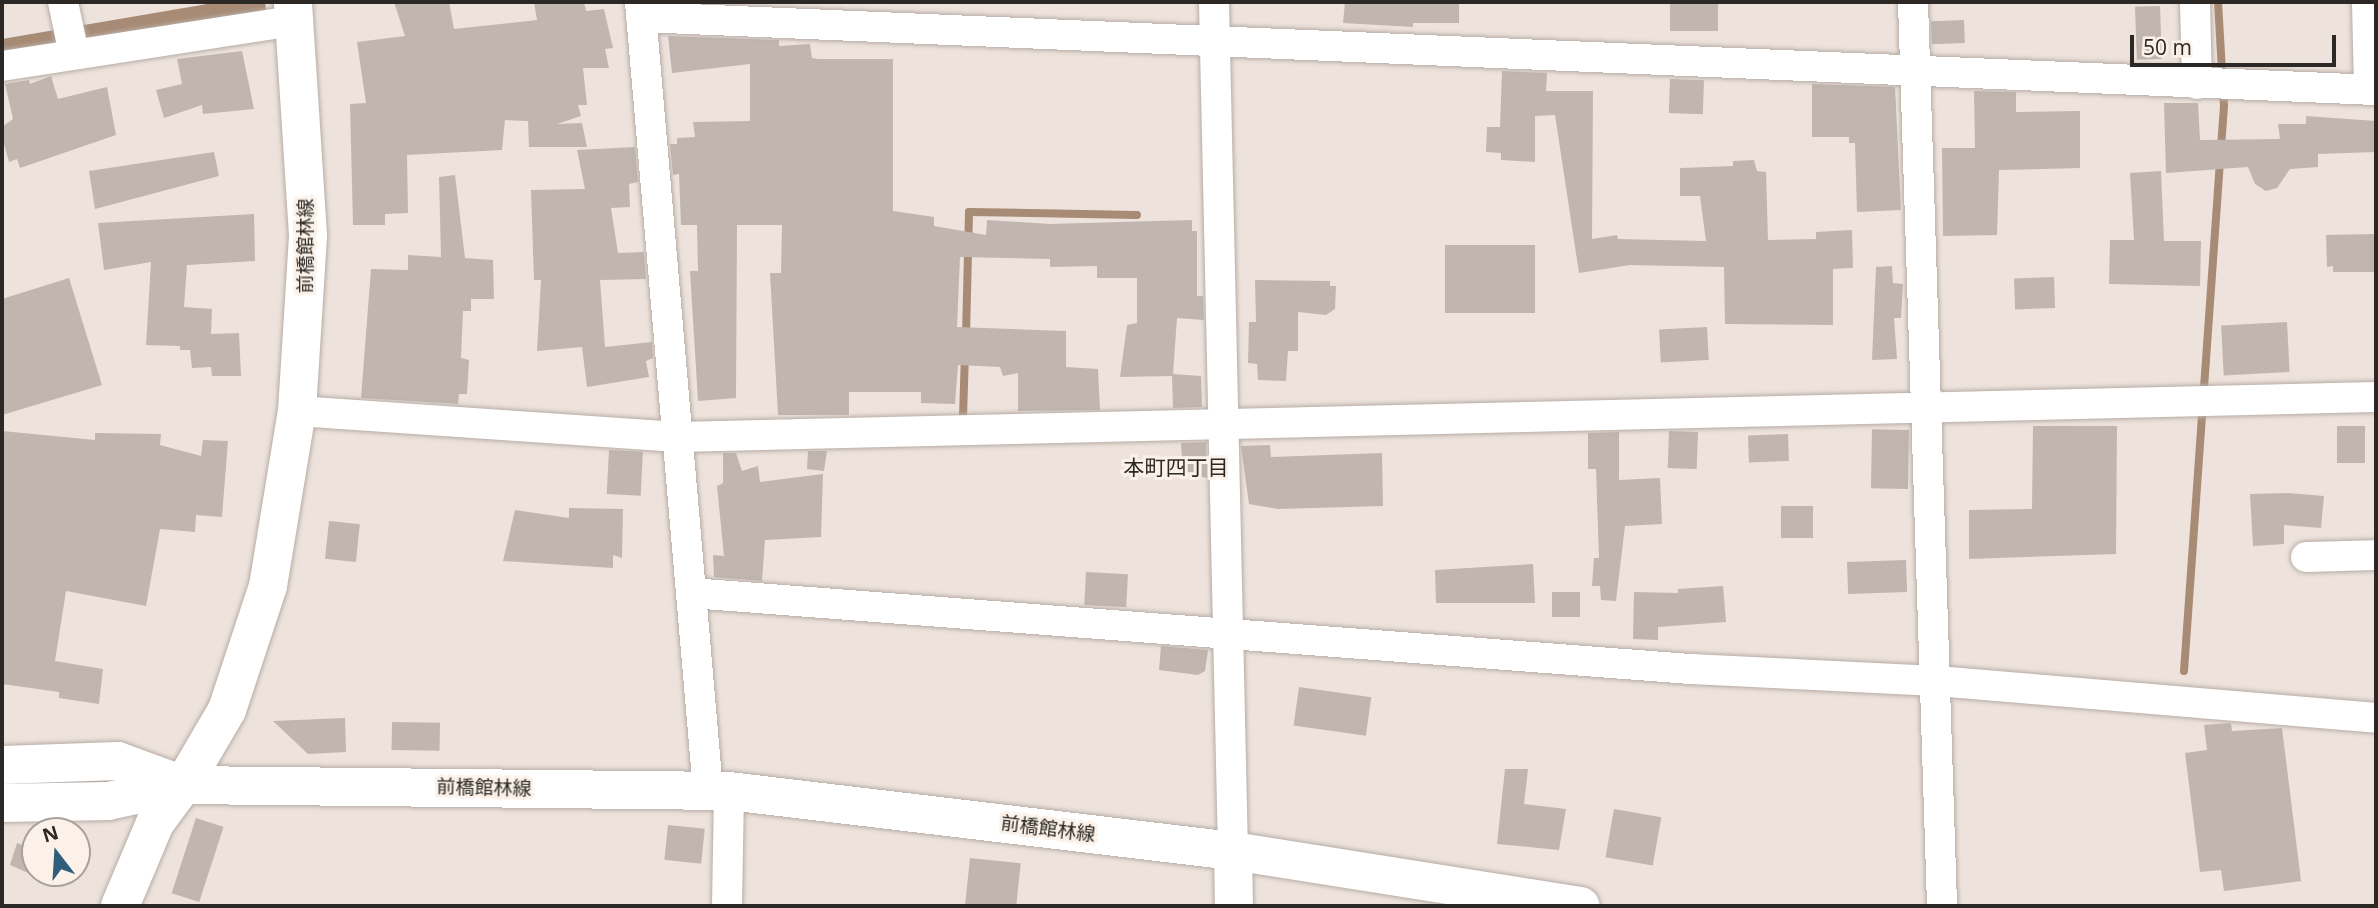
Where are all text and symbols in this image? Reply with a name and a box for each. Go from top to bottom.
scale bar [2133,21,2340,65]
text: 50 m [2143,33,2192,61]
street label: 前橋館林線 [295,199,317,293]
district label: 本町四丁目 [1124,454,1228,480]
street label: 前橋館林線 [436,776,532,800]
street label: 前橋館林線 [999,812,1097,846]
north arrow [21,817,91,887]
text: N [39,819,62,849]

